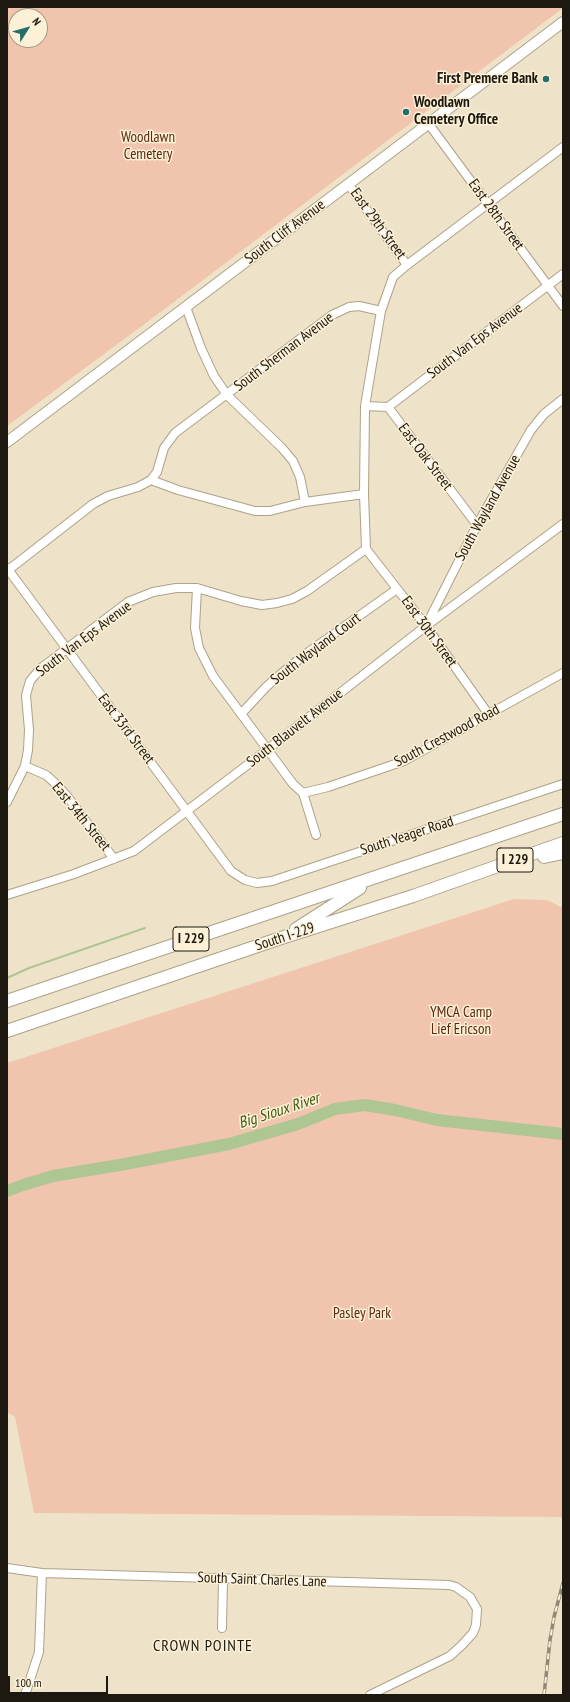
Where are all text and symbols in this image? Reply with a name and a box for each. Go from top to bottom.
north arrow [8,8,48,48]
text: N [29,15,44,28]
place label: First Premere Bank [437,70,538,88]
marker: First Premere Bank [541,74,551,84]
place label: Woodlawn Cemetery Office [414,94,498,129]
marker: Woodlawn Cemetery Office [401,107,411,117]
park label: Woodlawn Cemetery [121,129,175,164]
street label: East 28th Street [464,176,528,254]
street label: East 29th Street [346,185,410,263]
street label: South Cliff Avenue [241,196,329,268]
street label: South Van Eps Avenue [424,299,526,383]
street label: South Sherman Avenue [231,309,337,395]
street label: East Oak Street [394,420,456,494]
street label: South Wayland Avenue [451,452,525,564]
street label: East 30th Street [397,593,461,671]
street label: South Van Eps Avenue [33,597,135,681]
street label: South Wayland Court [267,609,365,689]
street label: South Blauvelt Avenue [243,685,347,771]
street label: East 33rd Street [94,690,158,768]
street label: South Crestwood Road [391,701,503,771]
street label: East 34th Street [48,779,114,855]
street label: South Yeager Road [358,812,456,860]
road number: I 229 [497,848,533,872]
street label: South I-229 [253,919,317,955]
road number: I 229 [173,927,209,951]
park label: YMCA Camp Lief Ericson [430,1004,492,1039]
water label: Big Sioux River [236,1089,322,1133]
park label: Pasley Park [333,1305,391,1323]
street label: South Saint Charles Lane [197,1569,327,1591]
district label: CROWN POINTE [153,1636,253,1656]
scale bar [10,1668,110,1694]
text: 100 m [15,1675,42,1690]

